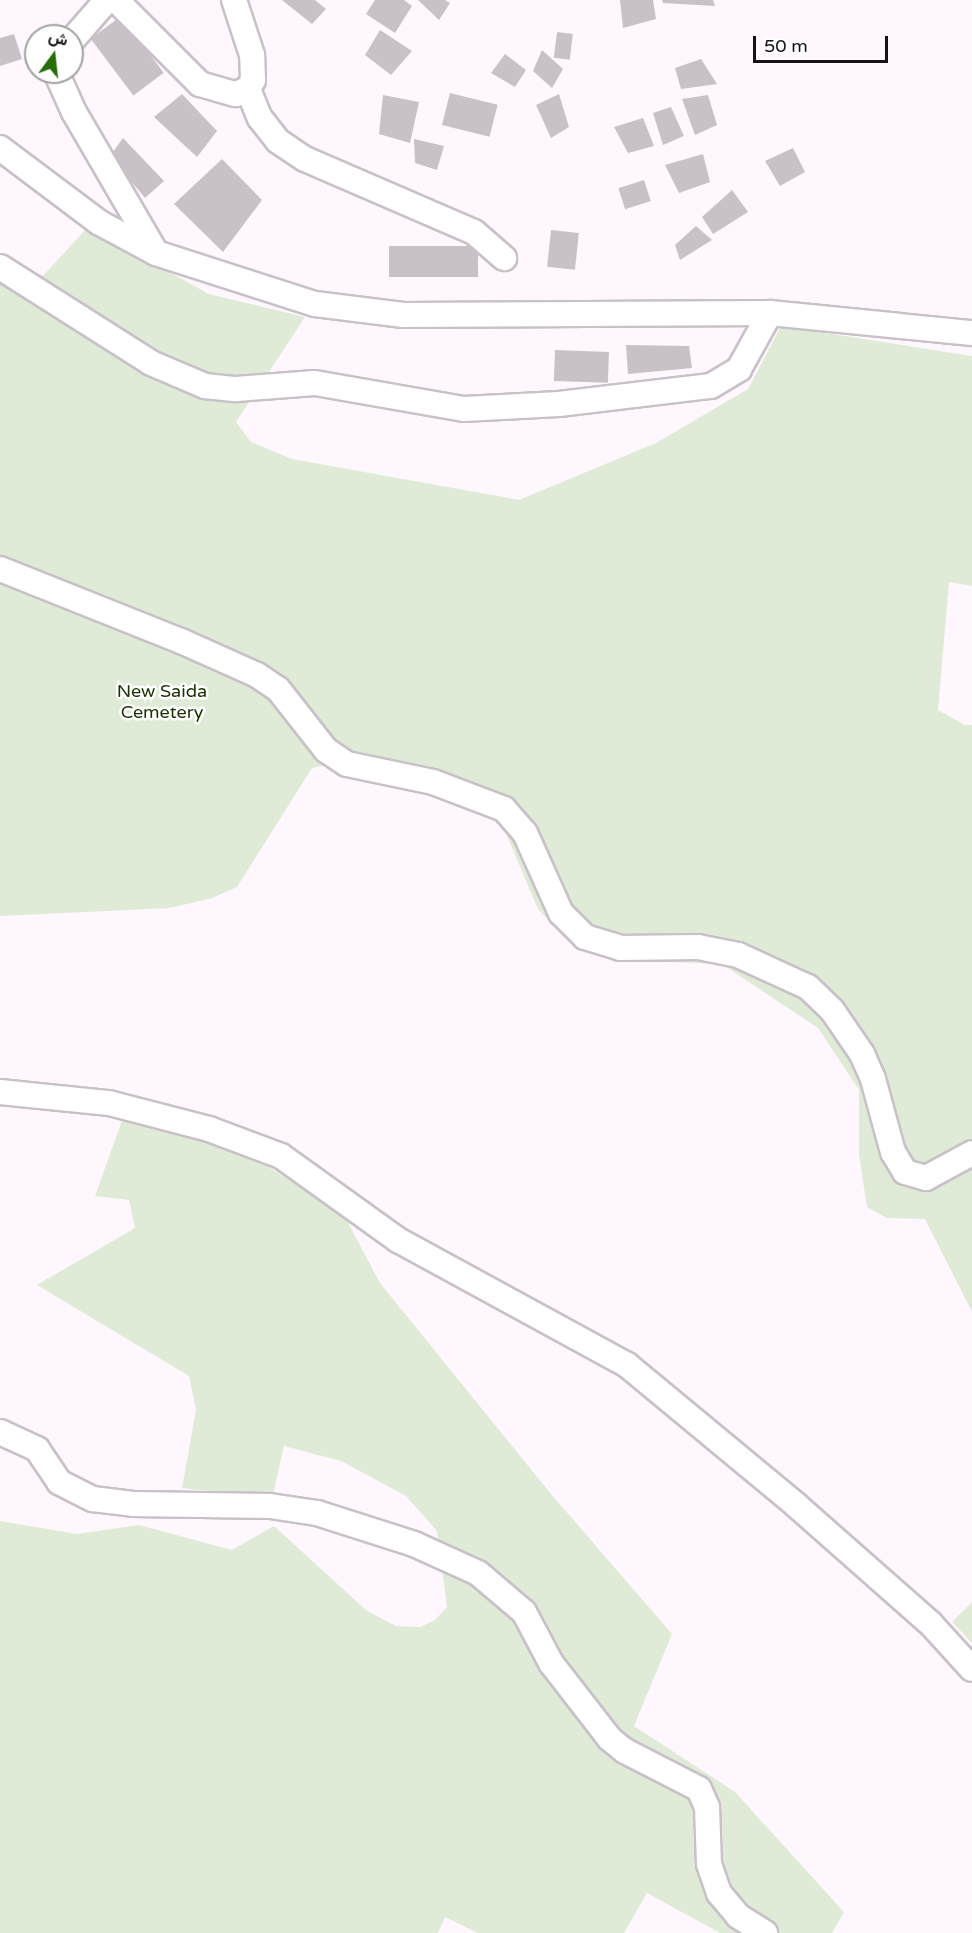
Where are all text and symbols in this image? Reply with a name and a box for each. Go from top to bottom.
north arrow [24,24,84,84]
scale bar [756,24,891,62]
text: ش [46,26,70,51]
text: 50 m [764,35,808,57]
park label: New Saida Cemetery [117,681,207,724]

